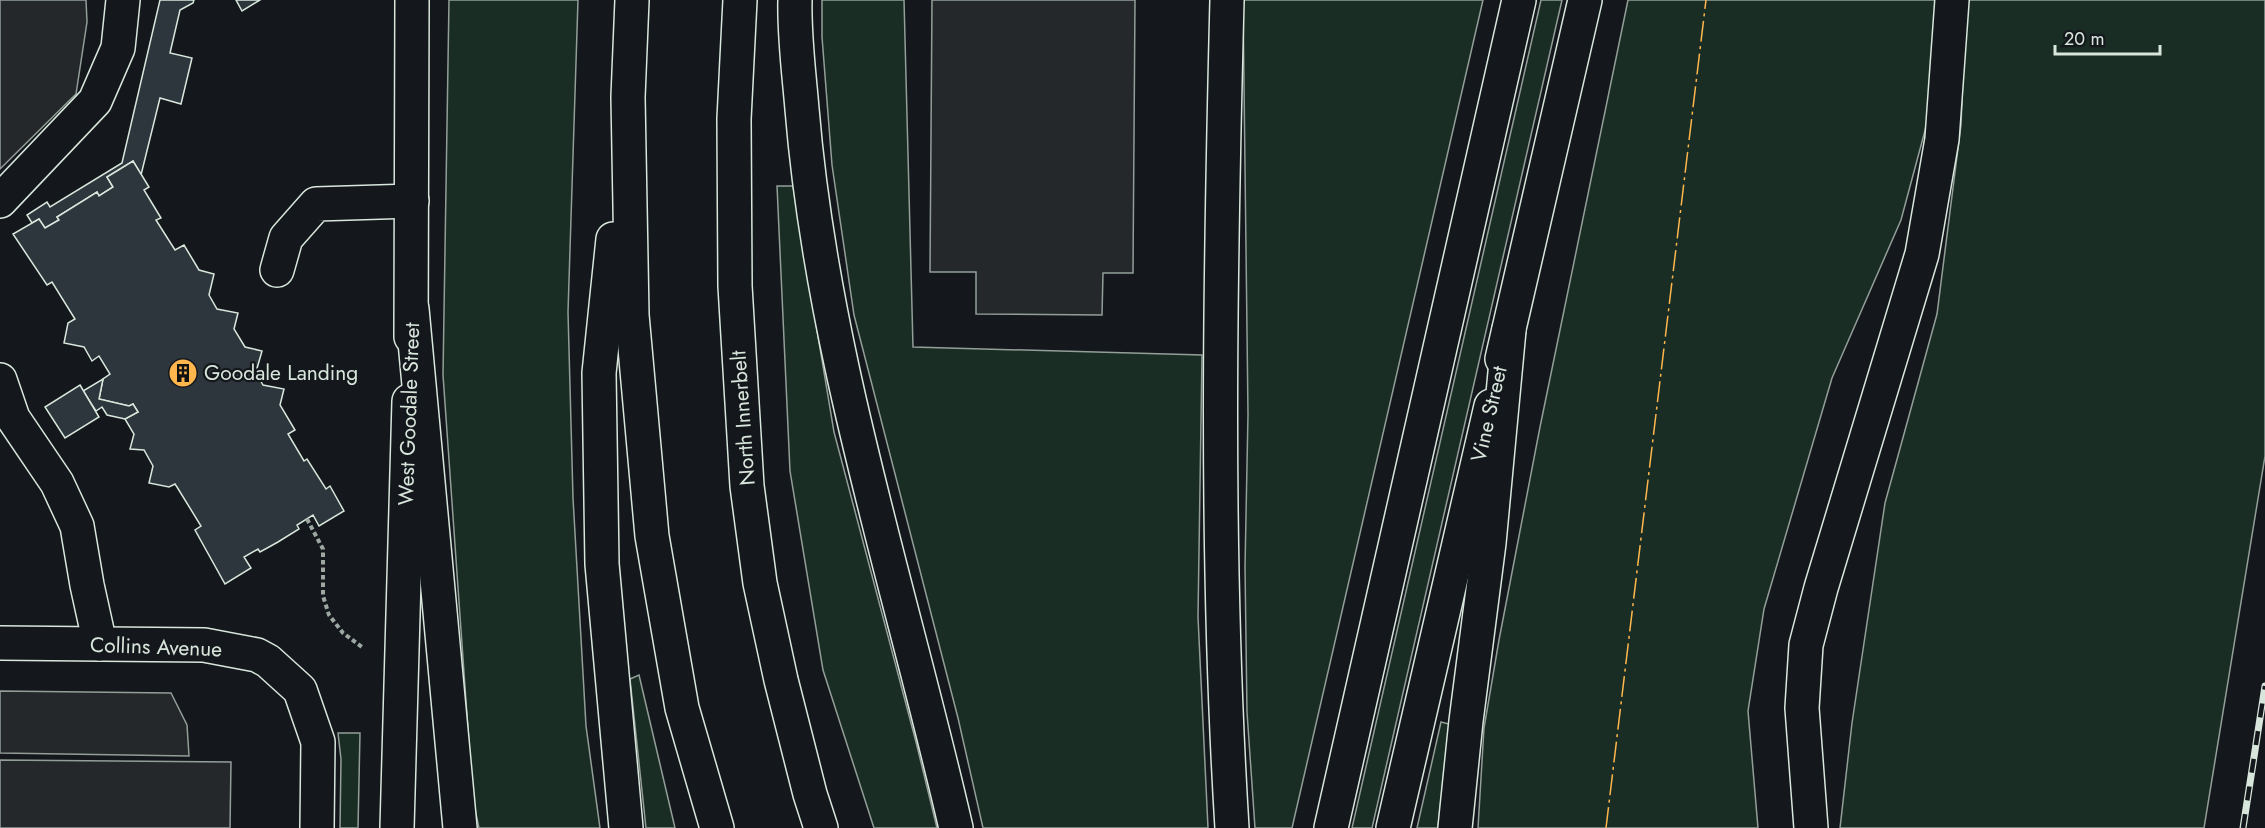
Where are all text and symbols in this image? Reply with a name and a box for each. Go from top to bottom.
scale bar [2055,18,2160,56]
text: 20 m [2064,26,2104,52]
street label: West Goodale Street [391,322,427,506]
street label: North Innerbelt [723,350,763,486]
building icon: Goodale Landing [167,357,199,389]
place label: Goodale Landing [204,358,358,388]
street label: Vine Street [1463,363,1515,465]
street label: Collins Avenue [89,630,223,664]

